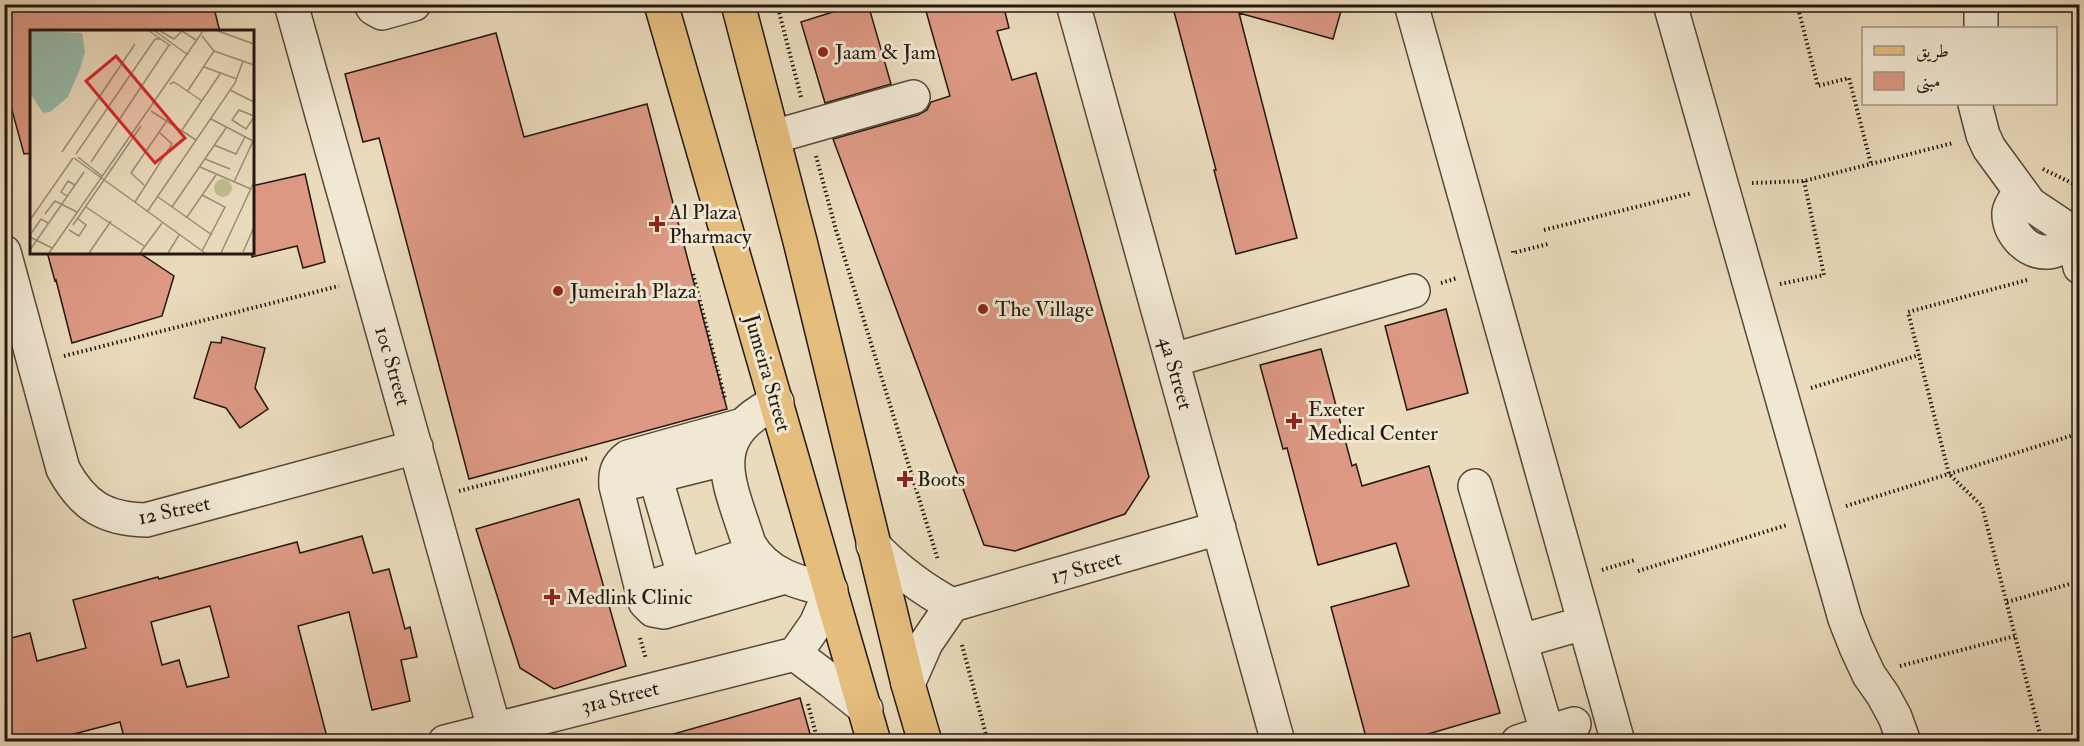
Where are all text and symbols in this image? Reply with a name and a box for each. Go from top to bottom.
legend [1862,27,2057,105]
inset map [30,30,254,254]
place label: Jaam & Jam [834,39,936,66]
text: طريق [1916,40,1949,63]
marker: Jaam & Jam [816,45,830,59]
text: مبنى [1916,70,1941,94]
place label: Al Plaza Pharmacy [668,199,752,250]
marker: Al Plaza Pharmacy [650,217,664,231]
place label: Jumeirah Plaza [569,278,697,305]
marker: Jumeirah Plaza [551,284,565,298]
place label: The Village [995,296,1094,323]
marker: The Village [976,302,990,316]
street label: Jumeira Street [738,310,797,435]
street label: 10c Street [368,323,417,409]
street label: 4a Street [1152,333,1199,413]
place label: Exeter Medical Center [1308,396,1438,447]
marker: Exeter Medical Center [1285,412,1303,430]
place label: Boots [917,466,965,493]
marker: Boots [898,472,912,486]
street label: 12 Street [136,490,213,531]
street label: 17 Street [1048,545,1125,590]
place label: Medlink Clinic [566,584,693,611]
marker: Medlink Clinic [543,588,561,606]
street label: 31a Street [578,675,662,720]

